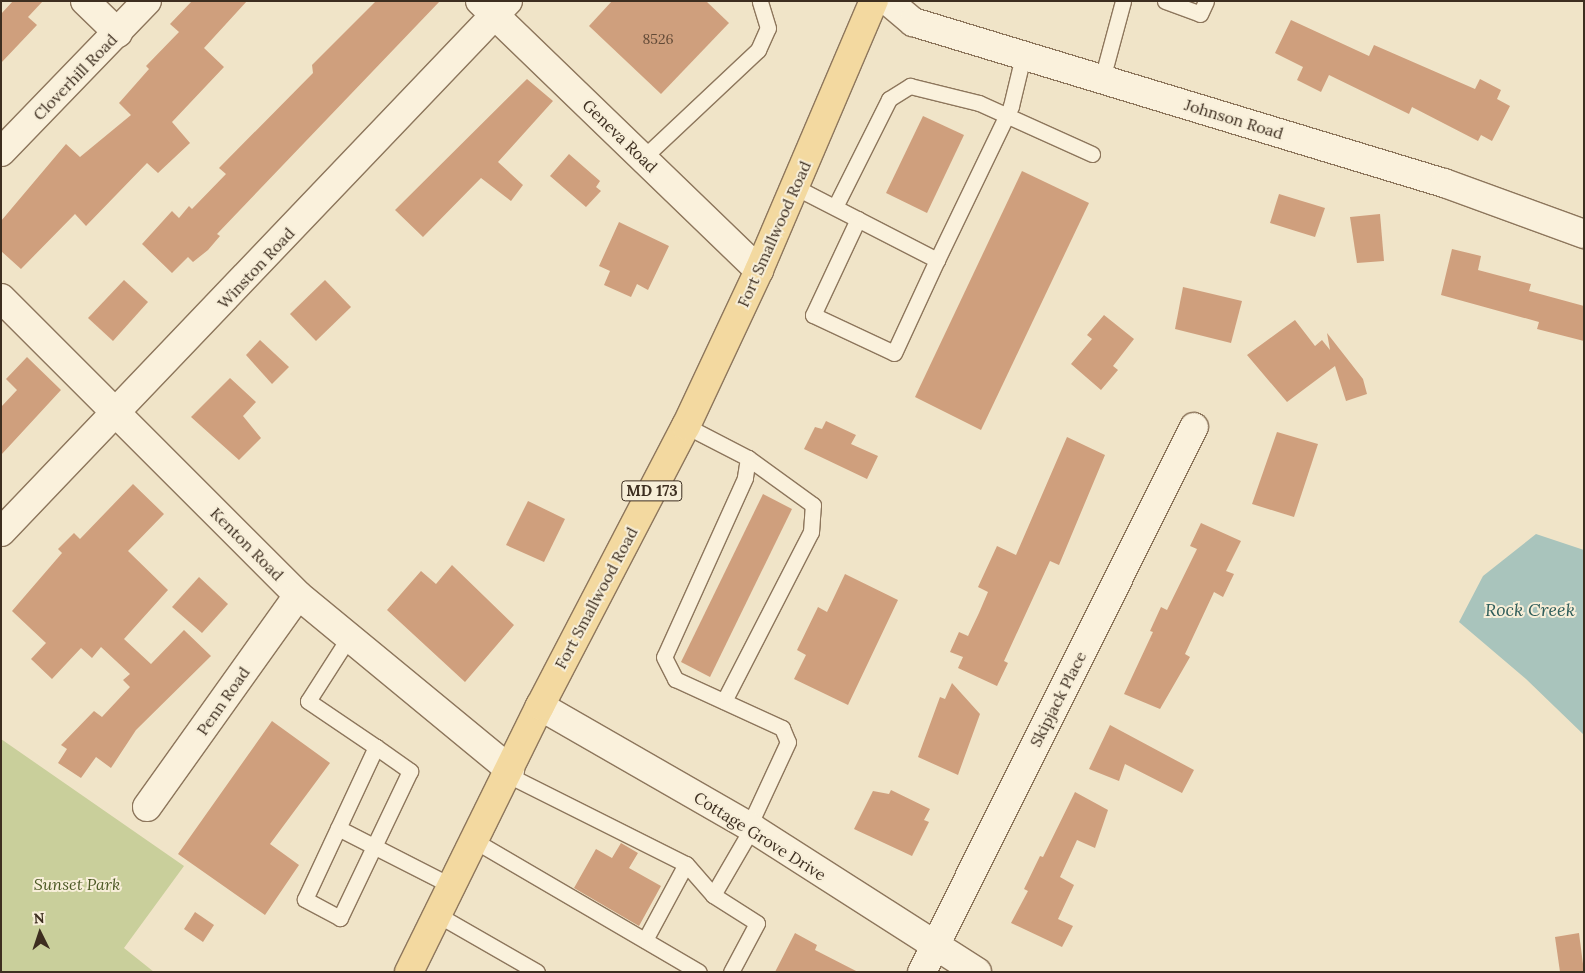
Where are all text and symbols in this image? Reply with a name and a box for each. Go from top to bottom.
street label: Cloverhill Road [29,30,121,124]
house number: 8526 [642,31,674,47]
street label: Johnson Road [1182,95,1286,143]
street label: Geneva Road [579,96,661,176]
street label: Fort Smallwood Road [733,158,815,310]
street label: Winston Road [214,223,298,313]
road number: MD 173 [621,478,683,504]
street label: Kenton Road [206,503,288,585]
street label: Fort Smallwood Road [550,524,642,672]
water label: Rock Creek [1485,599,1575,621]
street label: Skipjack Place [1026,648,1090,750]
street label: Penn Road [192,663,254,739]
street label: Cottage Grove Drive [690,788,830,884]
park label: Sunset Park [34,874,120,894]
north arrow [15,908,65,958]
text: N [33,909,45,927]

